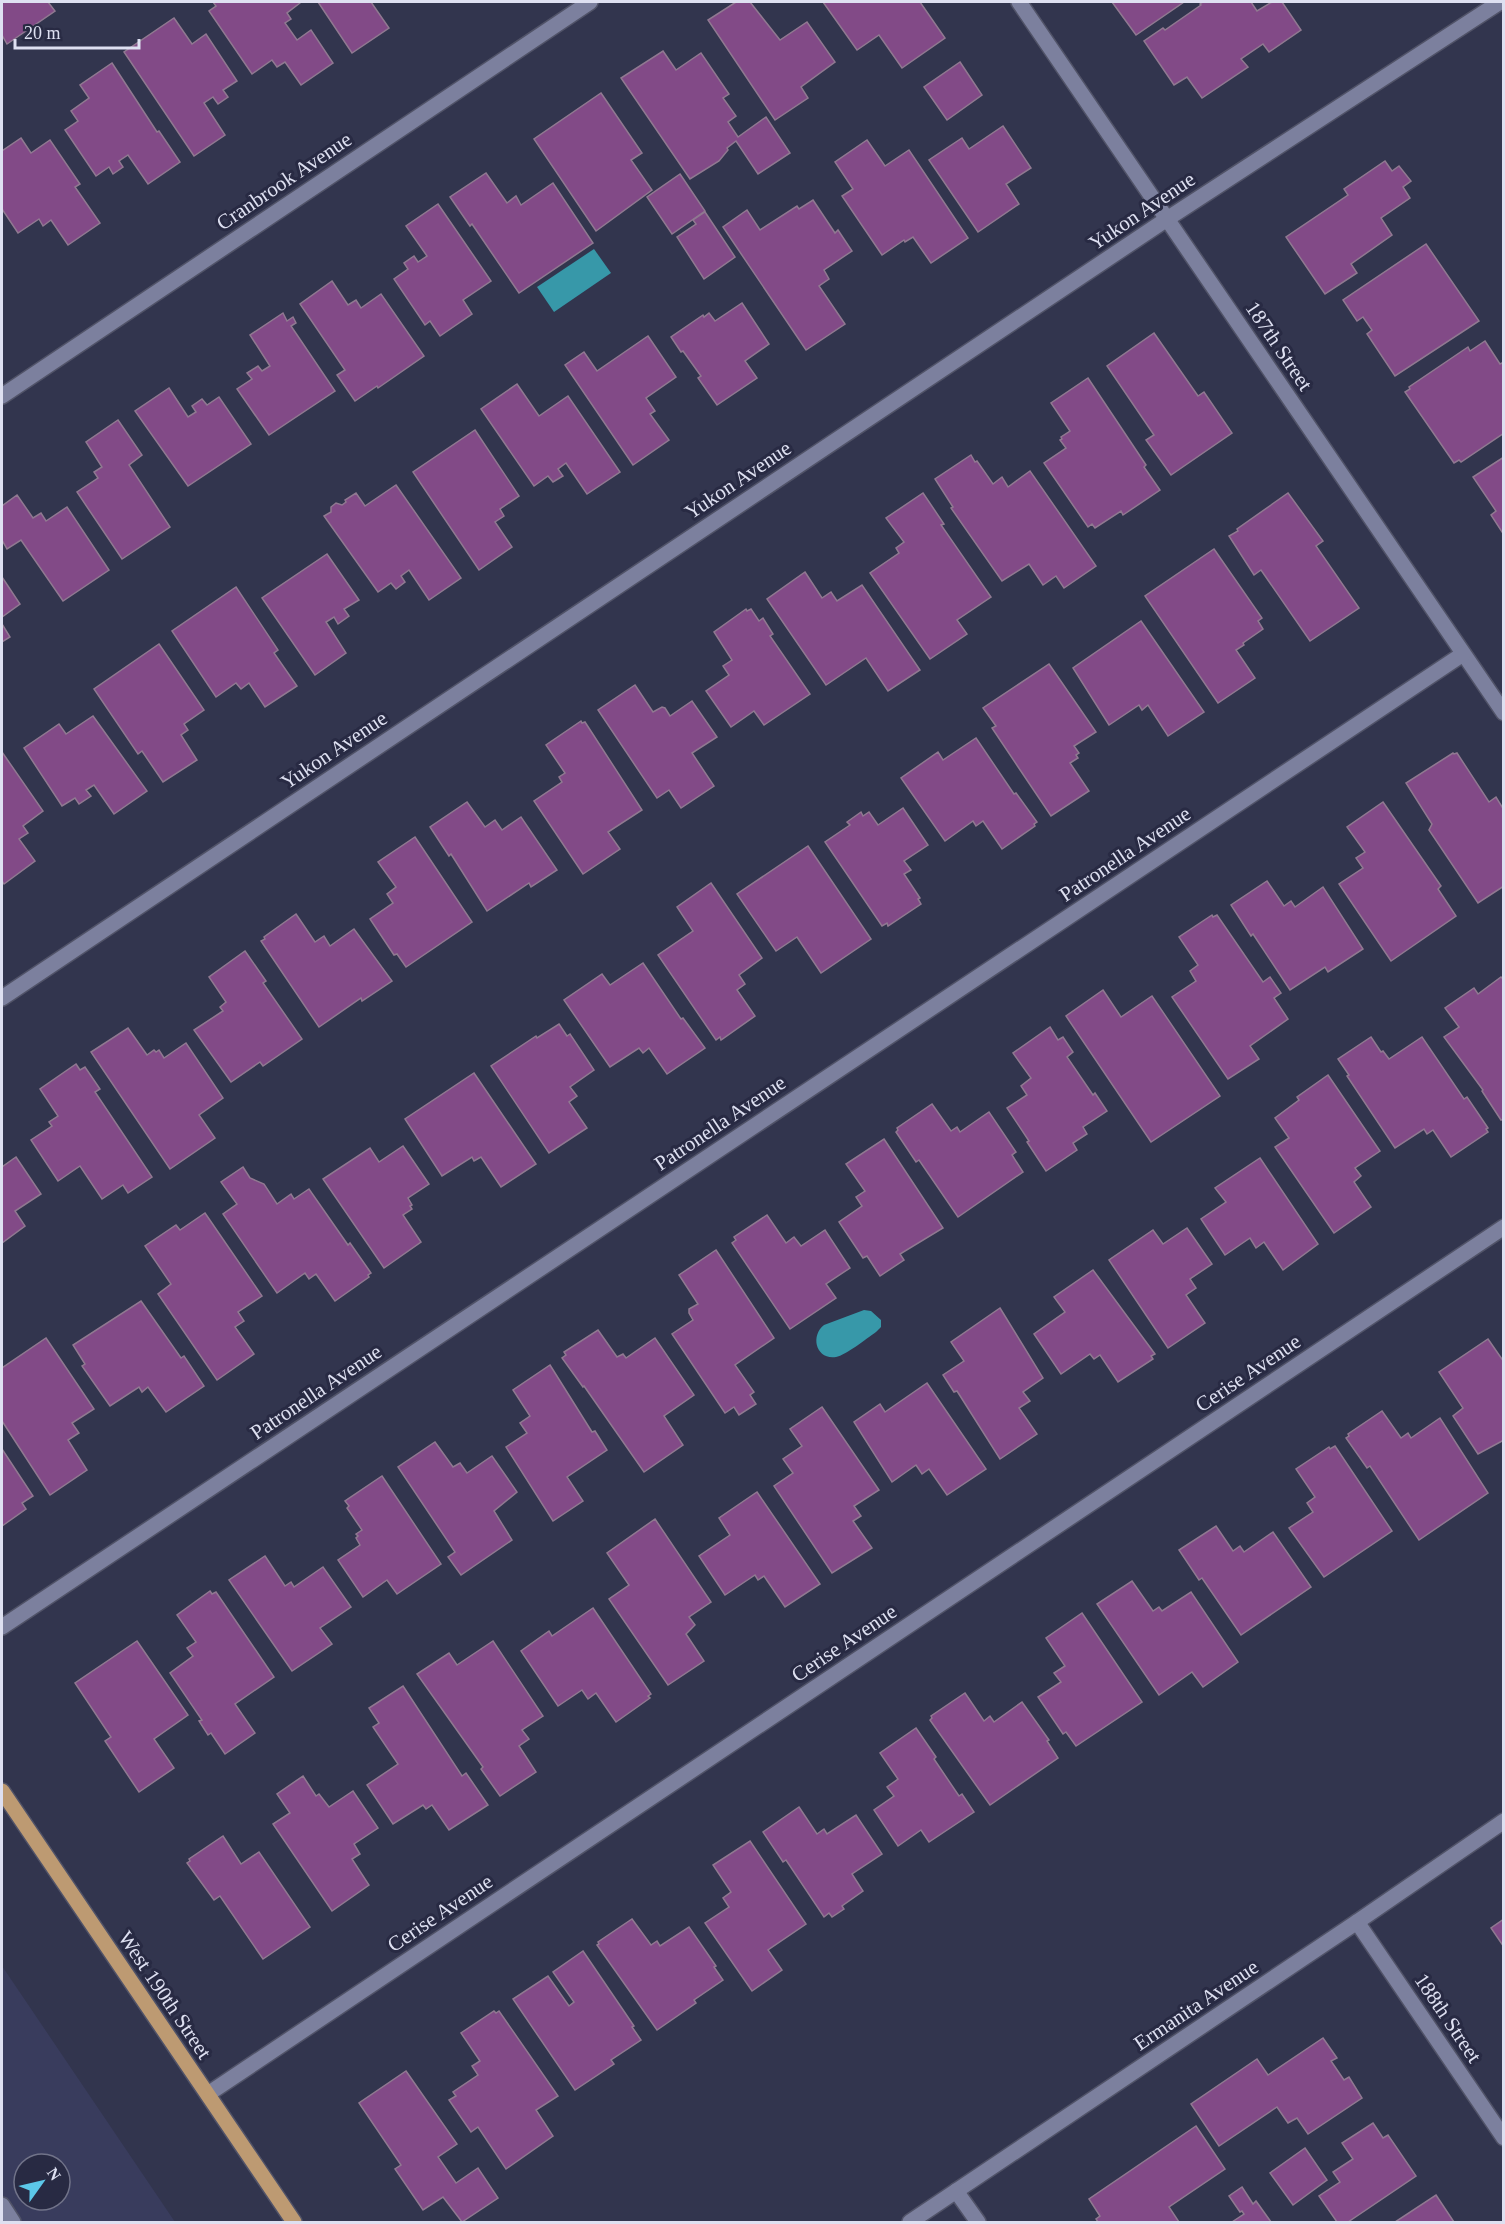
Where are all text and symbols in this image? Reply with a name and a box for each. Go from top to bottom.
scale bar [15,12,140,50]
text: 20 m [24,23,61,43]
street label: Cranbrook Avenue [212,127,356,235]
street label: Yukon Avenue [1084,167,1200,255]
street label: 187th Street [1241,297,1318,395]
street label: Yukon Avenue [680,436,796,524]
street label: Yukon Avenue [276,706,392,794]
street label: Patronella Avenue [1055,801,1195,907]
street label: Patronella Avenue [650,1070,790,1176]
street label: Cerise Avenue [1191,1329,1305,1417]
street label: Patronella Avenue [246,1339,386,1445]
street label: Cerise Avenue [787,1599,901,1687]
street label: Cerise Avenue [383,1869,497,1957]
street label: West 190th Street [113,1927,217,2064]
street label: Ermanita Avenue [1129,1955,1263,2055]
street label: 188th Street [1410,1969,1487,2067]
north arrow [12,2152,72,2212]
text: N [44,2164,65,2184]

